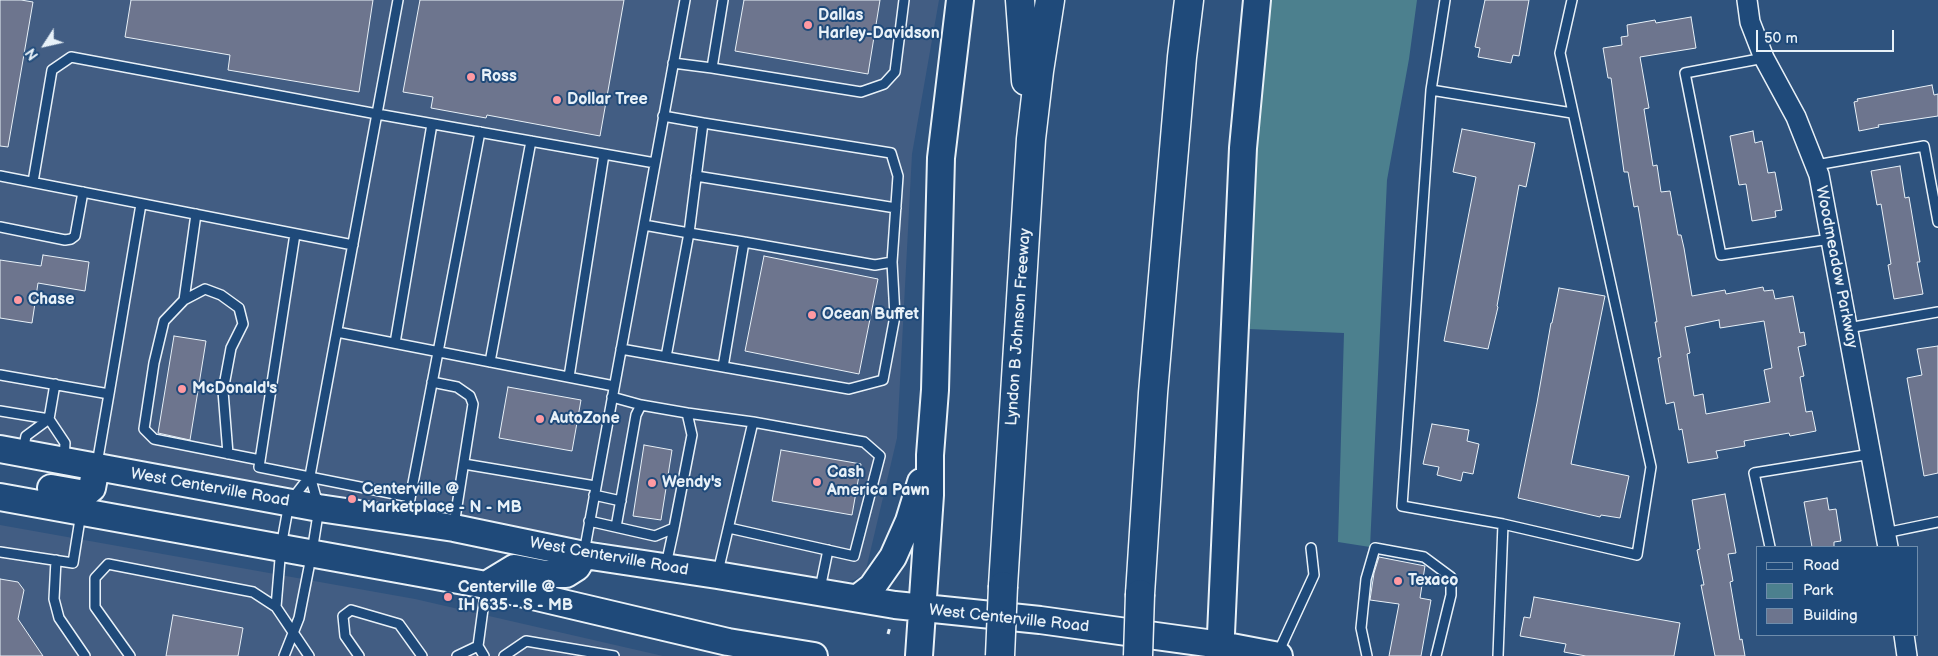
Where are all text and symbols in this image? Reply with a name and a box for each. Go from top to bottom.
place label: Dallas Harley-Davidson [818,6,940,44]
marker: Dallas Harley-Davidson [802,19,814,31]
north arrow [20,20,70,70]
scale bar [1758,20,1896,52]
text: 50 m [1764,29,1798,48]
text: N [22,45,42,63]
place label: Ross [481,67,517,87]
marker: Ross [465,71,477,83]
place label: Dollar Tree [567,90,648,110]
marker: Dollar Tree [551,94,563,106]
street label: Woodmeadow Parkway [1811,184,1861,350]
street label: Lyndon B Johnson Freeway [1003,228,1035,426]
place label: Chase [28,290,74,310]
marker: Chase [12,294,24,306]
place label: Ocean Buffet [822,305,919,325]
marker: Ocean Buffet [806,309,818,321]
place label: McDonald's [192,379,277,399]
marker: McDonald's [176,383,188,395]
place label: AutoZone [550,409,620,429]
marker: AutoZone [534,413,546,425]
place label: Cash America Pawn [827,463,930,501]
street label: West Centerville Road [129,465,291,511]
place label: Wendy's [662,473,722,493]
marker: Cash America Pawn [811,476,823,488]
marker: Wendy's [646,477,658,489]
place label: Centerville @ Marketplace - N - MB [362,480,522,518]
marker: Centerville @ Marketplace - N - MB [346,493,358,505]
street label: West Centerville Road [528,534,690,580]
legend [1756,546,1918,636]
text: Road [1803,556,1839,575]
place label: Texaco [1408,571,1458,591]
marker: Texaco [1392,575,1404,587]
place label: Centerville @ IH 635 - S - MB [458,578,573,616]
text: Park [1803,581,1833,600]
marker: Centerville @ IH 635 - S - MB [442,591,454,603]
street label: West Centerville Road [928,601,1090,637]
text: Building [1803,606,1858,625]

